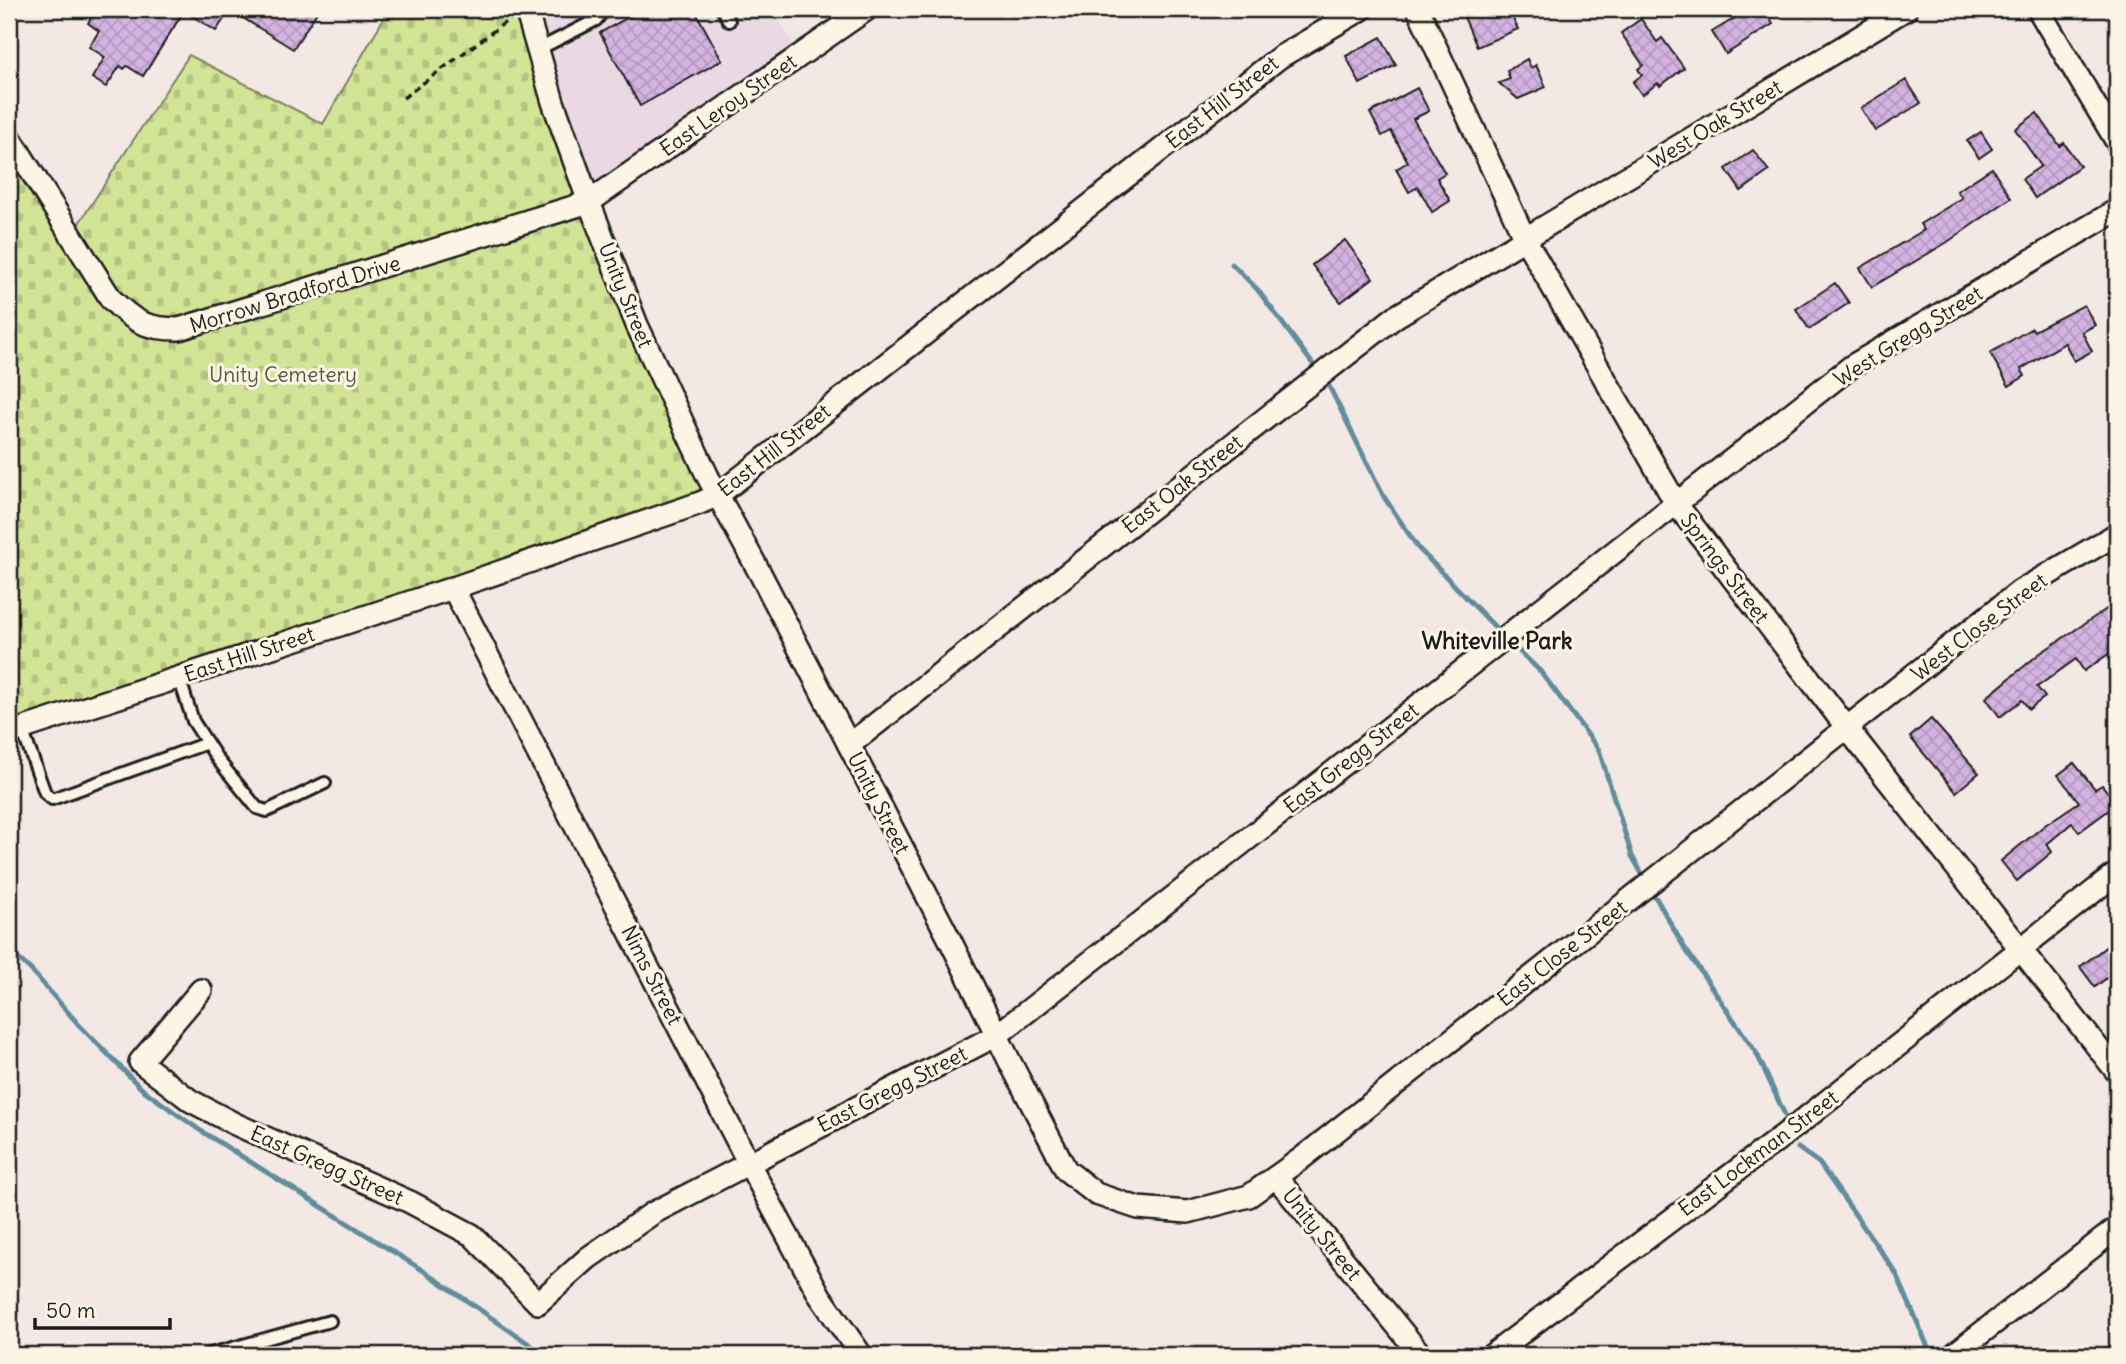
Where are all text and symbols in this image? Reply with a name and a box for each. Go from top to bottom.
street label: East Leroy Street [654,48,802,162]
street label: East Hill Street [1160,50,1284,154]
street label: West Oak Street [1643,73,1787,175]
street label: Unity Street [593,238,659,352]
street label: Morrow Bradford Drive [186,249,404,339]
street label: West Gregg Street [1829,279,1987,393]
park label: Unity Cemetery [209,361,357,388]
street label: East Hill Street [712,398,836,502]
street label: East Oak Street [1116,429,1248,539]
street label: Springs Street [1675,507,1775,629]
street label: West Close Street [1906,567,2052,687]
street label: East Hill Street [180,620,318,688]
district label: Whiteville Park [1421,626,1573,655]
street label: East Gregg Street [1278,697,1424,819]
street label: Unity Street [842,747,916,859]
street label: East Close Street [1491,894,1633,1012]
street label: Nims Street [615,921,689,1029]
street label: East Gregg Street [813,1040,971,1138]
street label: East Lockman Street [1673,1084,1843,1222]
street label: East Gregg Street [246,1119,408,1211]
street label: Unity Street [1277,1182,1367,1286]
scale bar [35,1287,170,1331]
text: 50 m [46,1297,95,1324]

